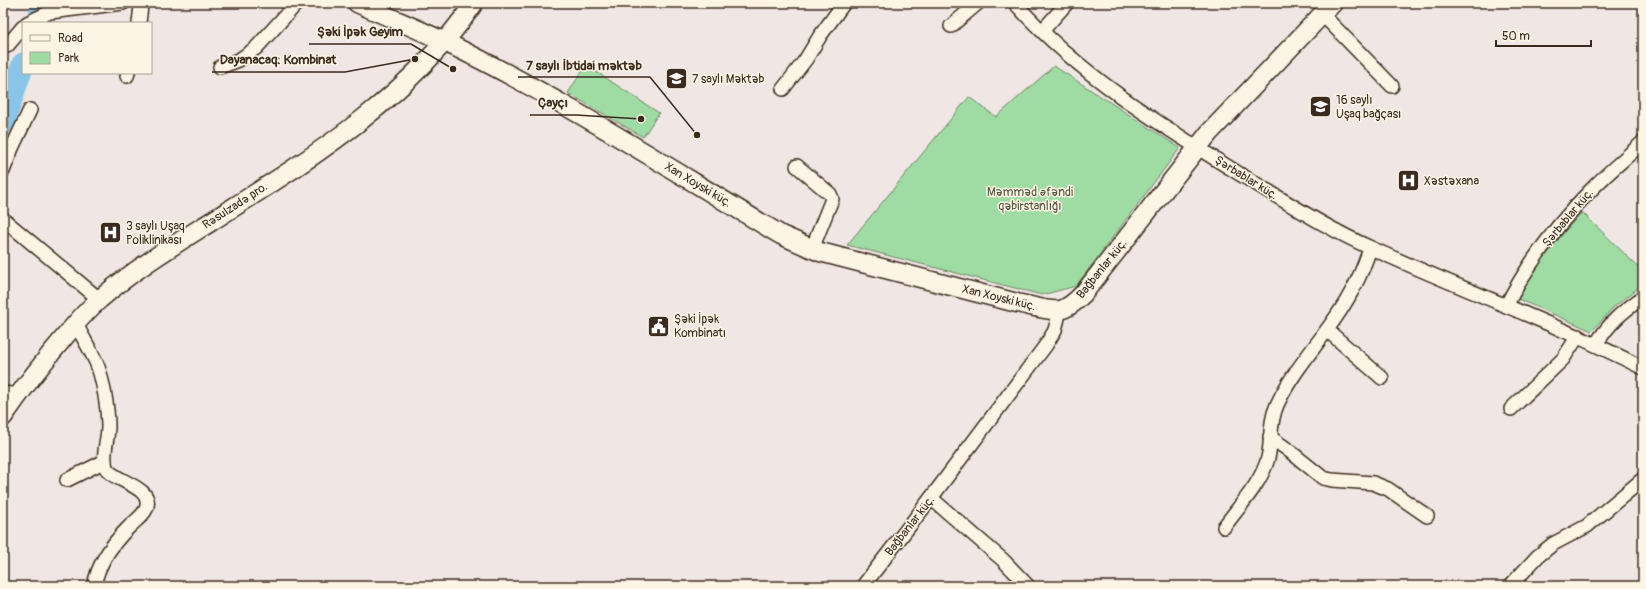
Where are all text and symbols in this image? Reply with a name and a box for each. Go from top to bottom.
callout: Şəki İpək Geyim [309,19,411,44]
legend [22,22,152,74]
scale bar [1496,22,1591,48]
text: Şəki İpək Geyim [317,24,403,40]
text: 50 m [1502,29,1530,44]
text: Road [58,31,83,46]
callout: Dayanacaq: Kombinat [212,47,345,72]
text: Park [58,51,79,66]
text: Dayanacaq: Kombinat [220,52,337,68]
callout: 7 saylı İbtidai məktəb [518,52,650,77]
text: 7 saylı İbtidai məktəb [526,58,643,74]
school or university icon: 7 saylı Məktəb [663,66,689,92]
place label: 7 saylı Məktəb [692,72,765,87]
callout: Çayçı [530,90,576,115]
place label: 16 saylı Uşaq bağçası [1336,93,1401,122]
school or university icon: 16 saylı Uşaq bağçası [1307,94,1333,120]
text: Çayçı [538,95,568,111]
street label: Şərbablar küç. [1212,153,1280,203]
street label: Xan Xoyski küç. [662,159,734,211]
hospital icon: Xəstəxana [1395,168,1421,194]
place label: Xəstəxana [1424,174,1479,189]
street label: Rəsulzadə pro. [200,179,270,233]
park label: Məmməd Əfəndi qəbirstanlığı [987,185,1073,214]
street label: Şərbablar küç. [1539,186,1597,250]
place label: 3 saylı Uşaq Poliklinikası [126,219,185,248]
hospital icon: 3 saylı Uşaq Poliklinikası [98,220,124,246]
street label: Bağbanlar küç. [1074,236,1130,302]
street label: Xan Xoyski küç. [961,282,1037,314]
place label: Şəki İpək Kombinatı [674,311,726,341]
public building icon: Şəki İpək Kombinatı [646,313,672,339]
street label: Bağbanlar küç. [882,493,938,559]

